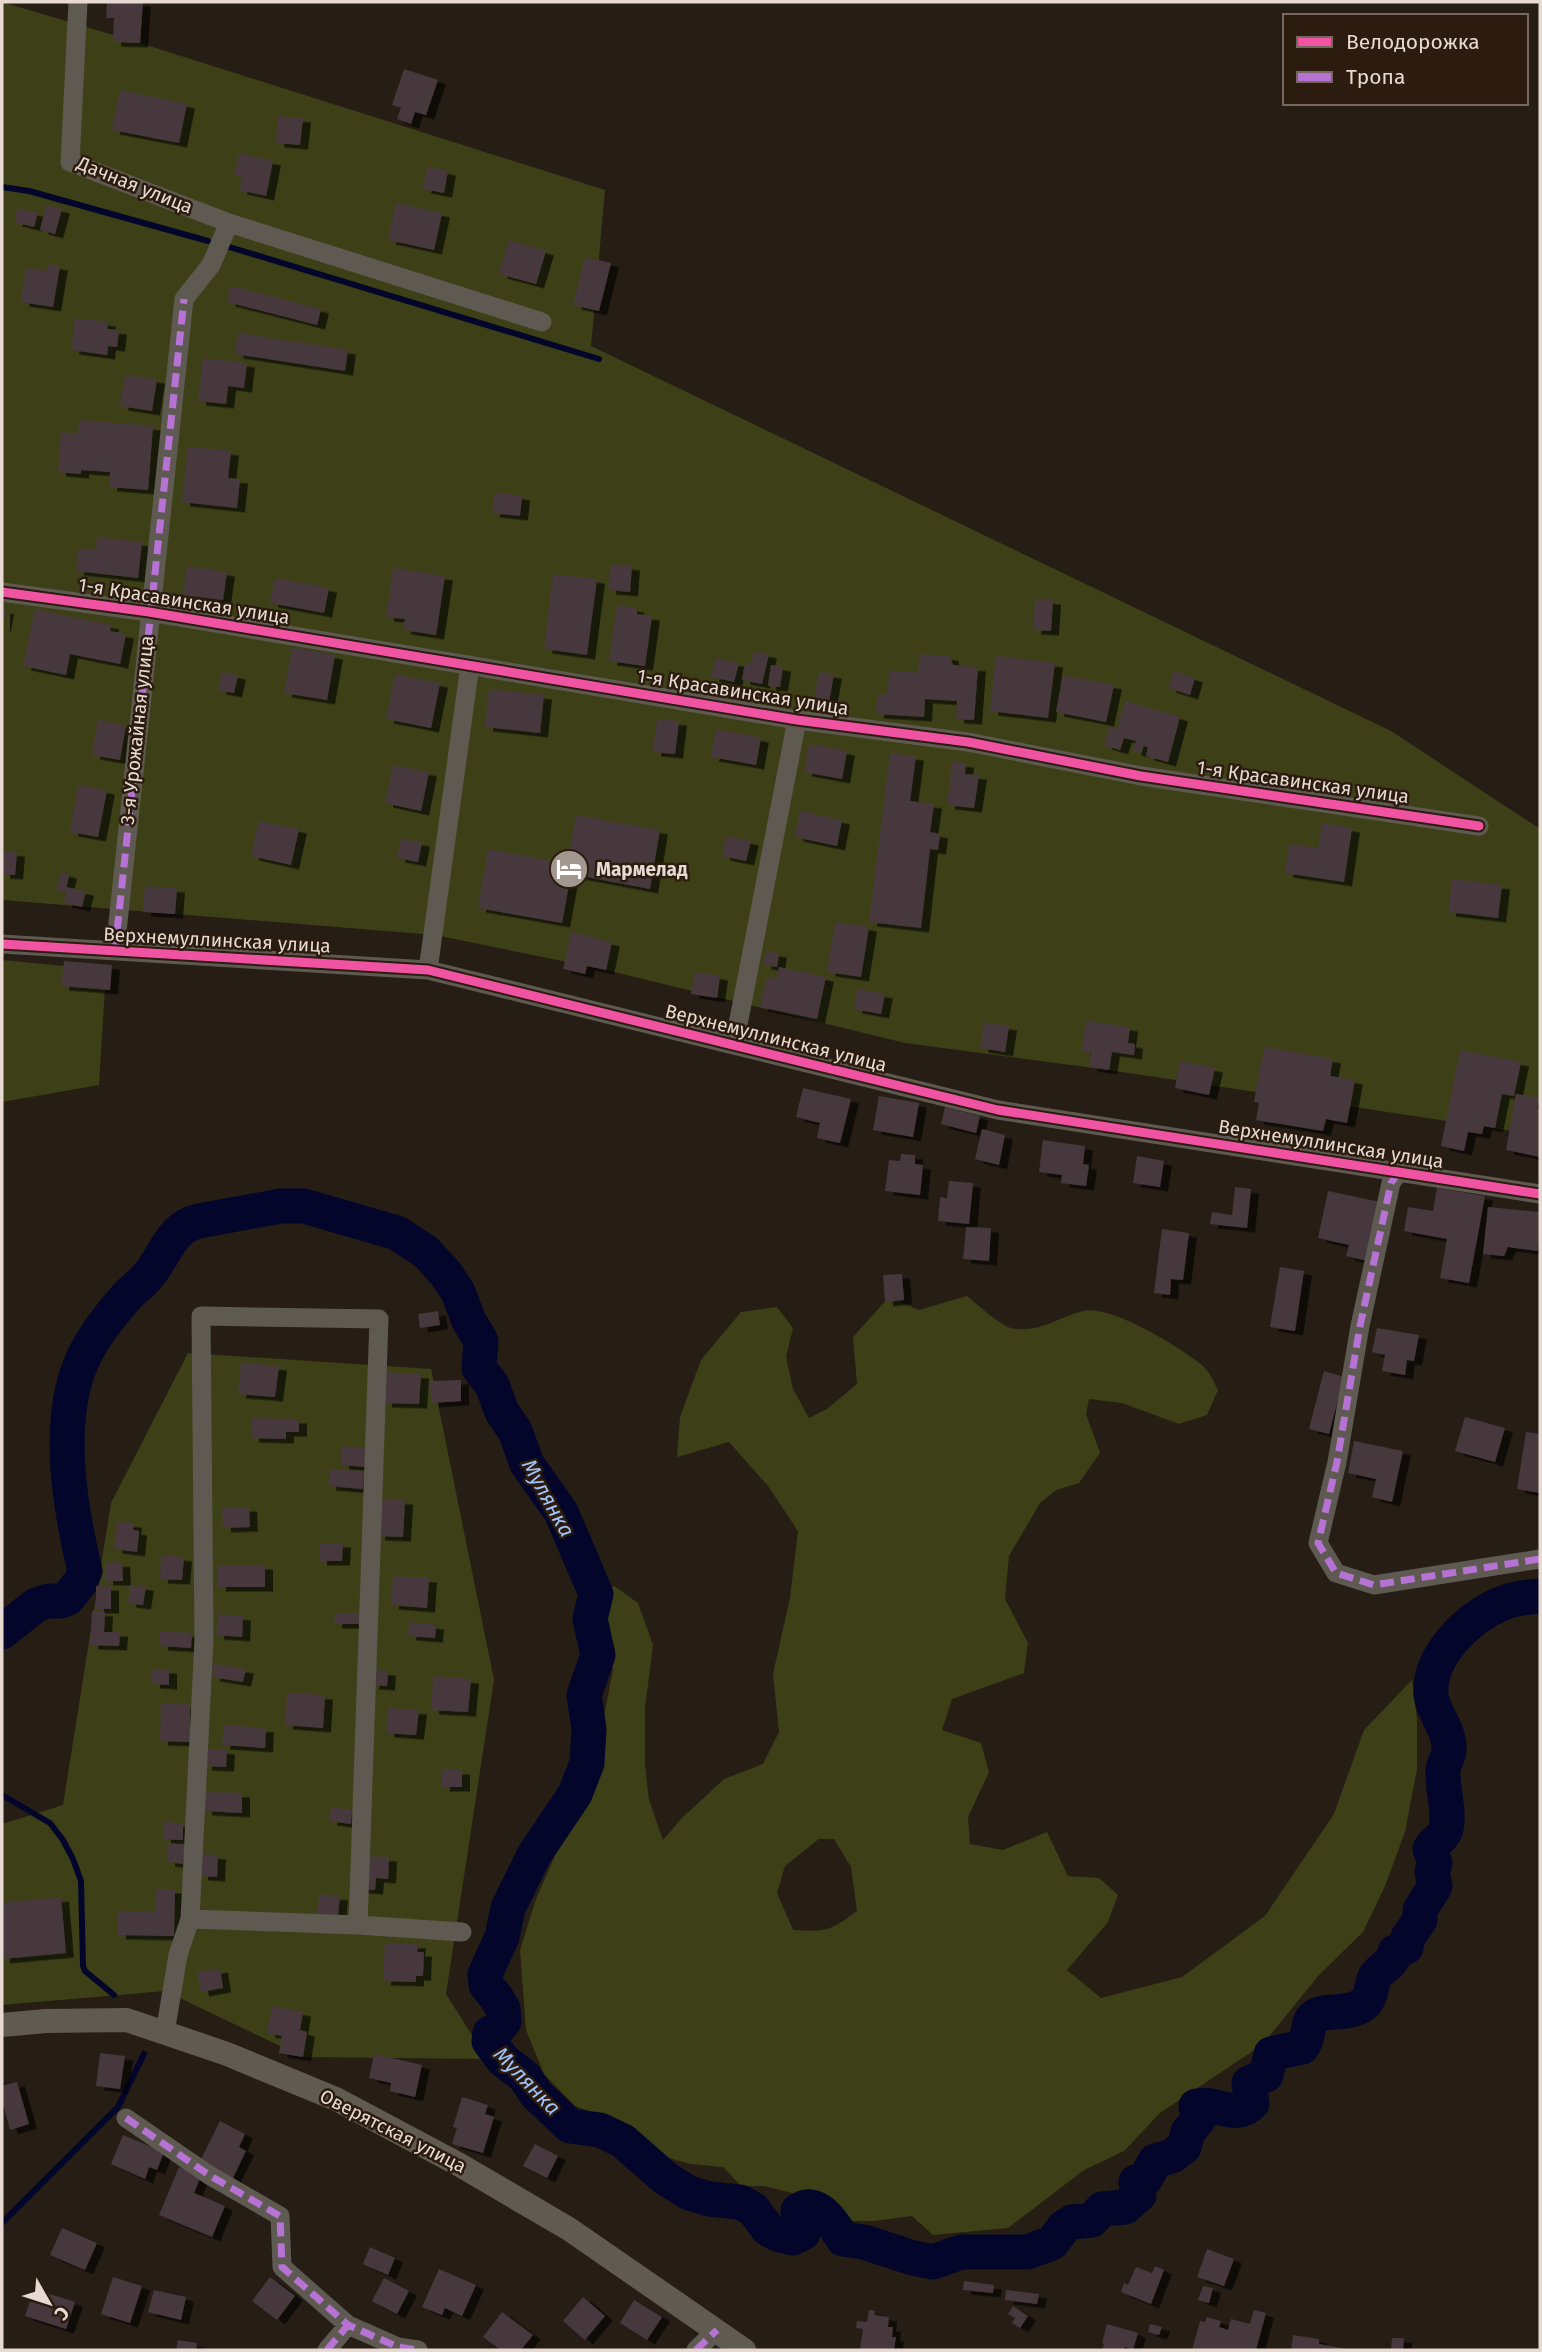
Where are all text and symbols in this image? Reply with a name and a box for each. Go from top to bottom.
legend [1283,14,1528,105]
text: Велодорожка [1346,29,1480,55]
text: Тропа [1346,64,1405,90]
street label: Дачная улица [73,151,196,219]
street label: 1-я Красавинская улица [77,573,291,629]
street label: 3-я Урожайная улица [116,634,158,826]
street label: 1-я Красавинская улица [636,664,850,720]
street label: 1-я Красавинская улица [1196,756,1410,808]
hotel icon: Мармелад [548,848,590,890]
place label: Мармелад [596,858,688,881]
street label: Верхнемуллинская улица [103,923,331,957]
street label: Верхнемуллинская улица [663,999,889,1077]
street label: Верхнемуллинская улица [1217,1115,1445,1173]
water label: Мулянка [516,1455,580,1541]
water label: Мулянка [488,2041,566,2121]
street label: Оверятская улица [316,2084,470,2178]
north arrow [14,2268,84,2338]
text: С [49,2302,74,2325]

